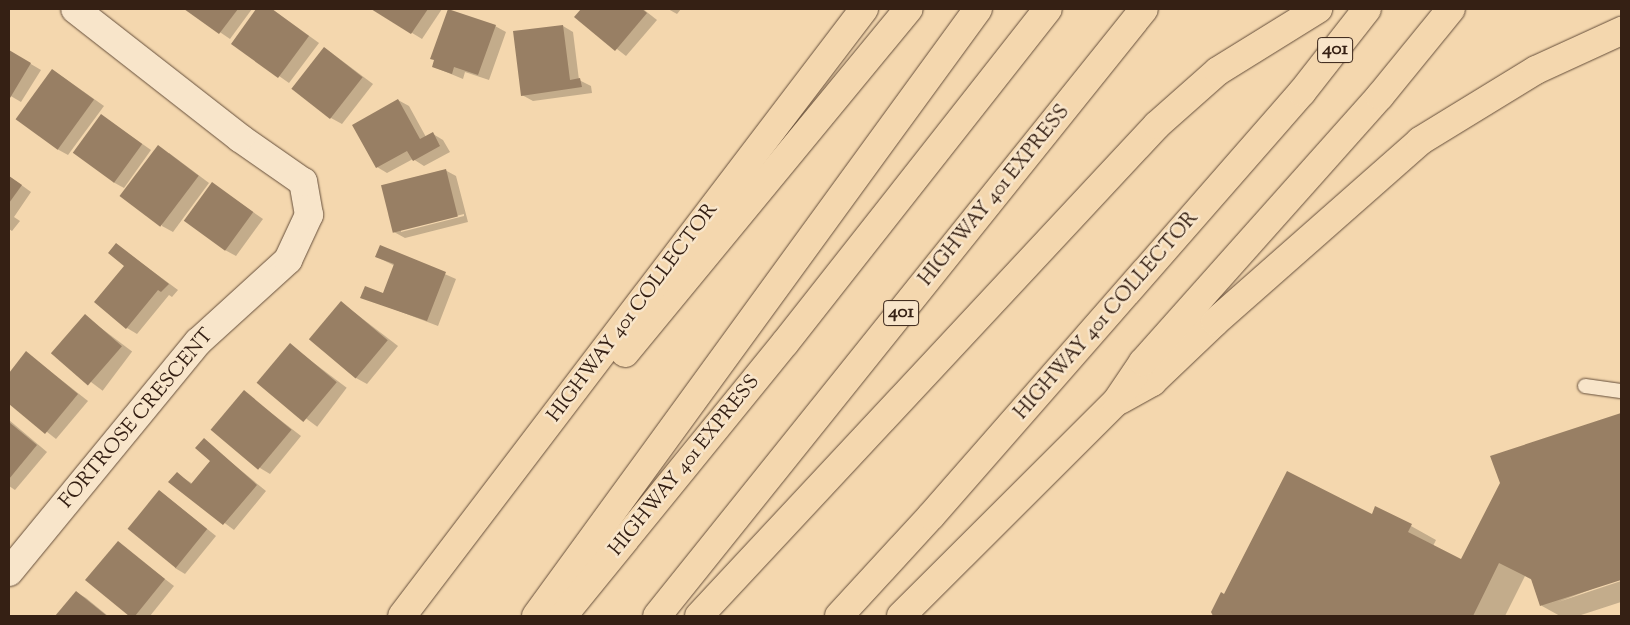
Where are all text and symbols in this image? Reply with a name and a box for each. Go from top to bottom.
road number: 401 [1316,34,1354,66]
street label: HIGHWAY 401 EXPRESS [915,101,1075,291]
street label: HIGHWAY 401 COLLECTOR [543,199,723,427]
street label: HIGHWAY 401 COLLECTOR [1010,207,1204,425]
road number: 401 [882,296,920,330]
street label: FORTROSE CRESCENT [55,324,219,514]
street label: HIGHWAY 401 EXPRESS [605,371,765,561]

